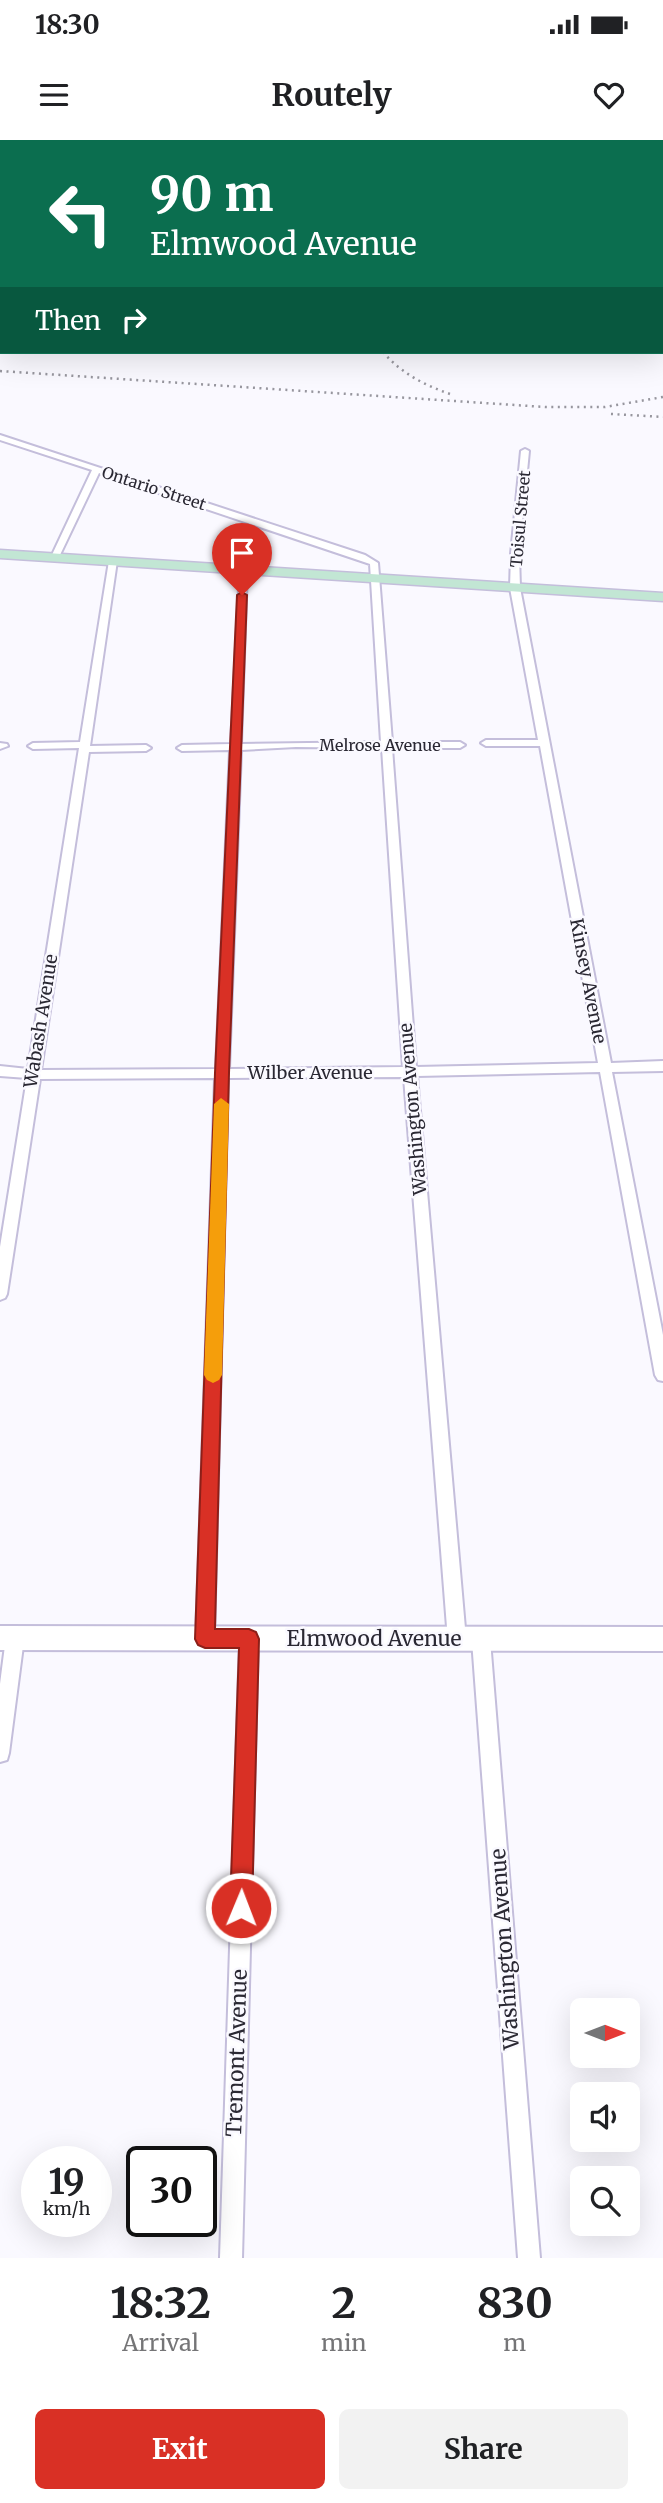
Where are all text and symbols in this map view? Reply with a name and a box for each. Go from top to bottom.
text: 18:30 [35,8,100,41]
text: Routely [271,75,392,115]
icon: menu [35,76,73,114]
icon: heart [590,76,628,114]
text: 90 m [150,163,274,224]
icon: left [35,168,126,259]
text: Elmwood Avenue [150,224,417,264]
icon: right [115,301,153,339]
text: Then [35,304,101,337]
street label: Ontario Street [99,462,209,514]
street label: Toisul Street [506,469,534,568]
pin [212,523,272,595]
icon: arrive [223,534,261,572]
street label: Melrose Avenue [319,735,441,755]
street label: Kinsey Avenue [565,916,612,1045]
street label: Wabash Avenue [18,952,62,1091]
street label: Washington Avenue [394,1022,432,1197]
street label: Wilber Avenue [246,1061,373,1084]
street label: Elmwood Avenue [286,1625,462,1652]
street label: Washington Avenue [484,1848,525,2051]
position arrow [204,1871,278,1945]
street label: Tremont Avenue [220,1969,253,2137]
north arrow [570,1998,640,2068]
map controls [570,1998,640,2236]
button: sound [570,2082,640,2152]
speed limit sign: 30 [126,2146,217,2237]
text: 19 [48,2160,85,2204]
button: search [570,2166,640,2236]
text: km/h [43,2197,90,2220]
text: 18:32 [110,2277,211,2329]
text: 2 [331,2277,356,2329]
text: 830 [477,2277,553,2329]
text: Arrival [122,2328,199,2357]
text: min [321,2328,367,2357]
text: m [503,2328,526,2357]
button: Exit [35,2409,325,2489]
button: Share [339,2409,628,2489]

